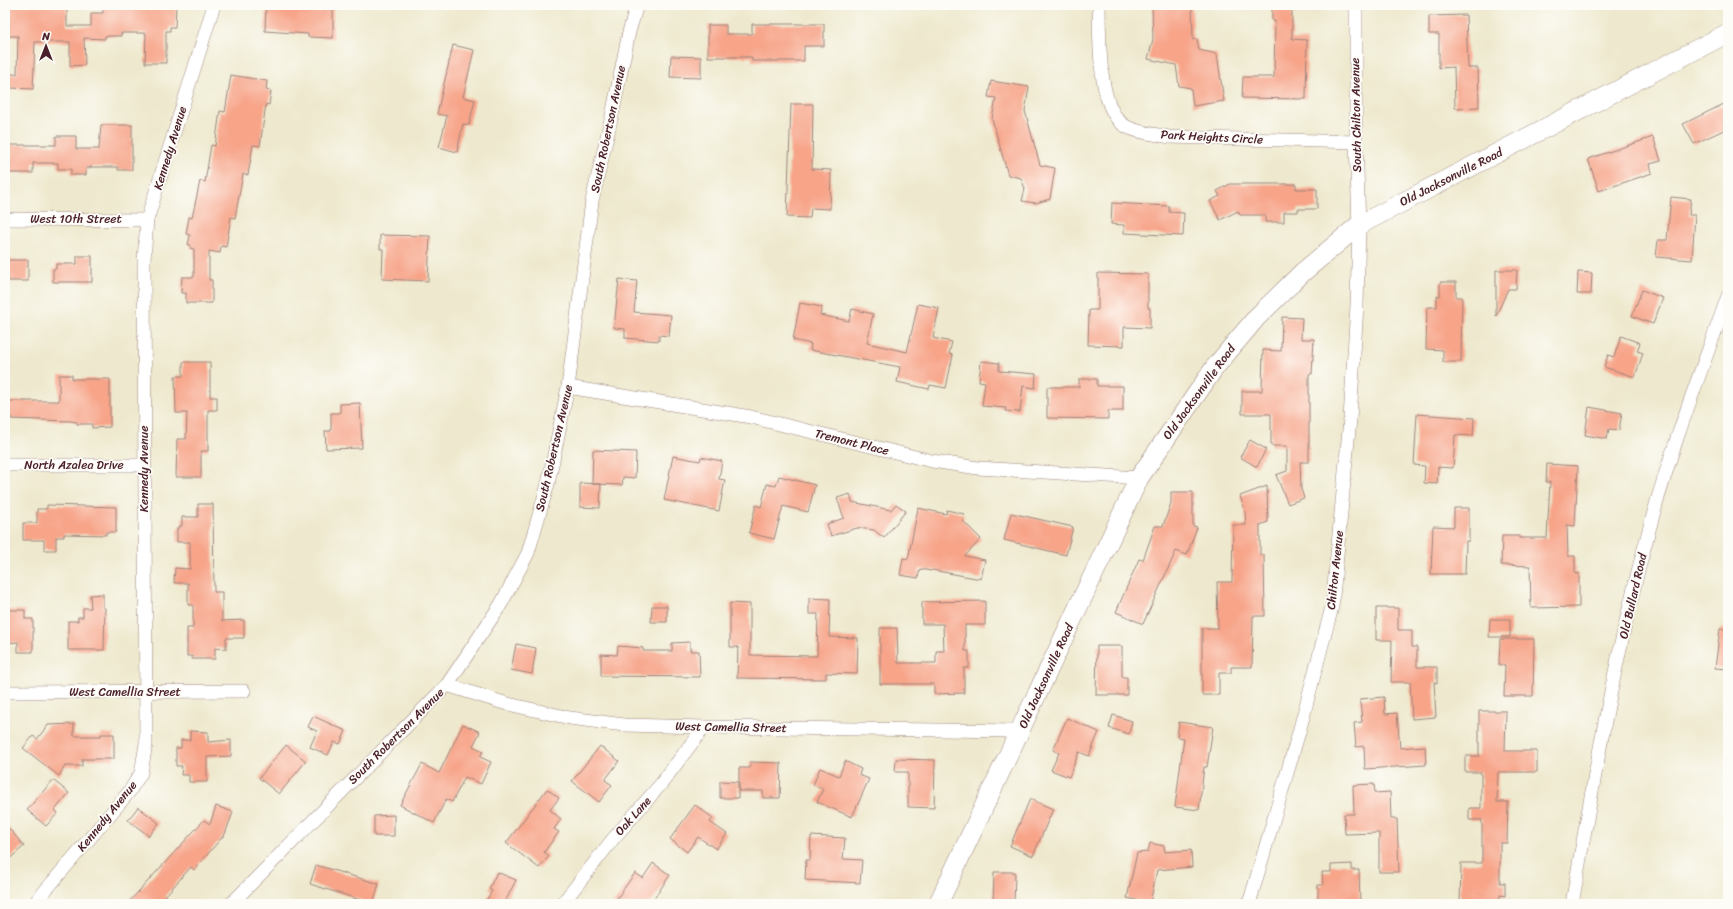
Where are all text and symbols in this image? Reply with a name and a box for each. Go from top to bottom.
north arrow [26,26,66,66]
text: N [41,27,50,46]
street label: South Chilton Avenue [1344,57,1368,173]
street label: South Robertson Avenue [584,63,632,195]
street label: Kennedy Avenue [147,103,193,193]
street label: Park Heights Circle [1160,123,1264,151]
street label: Old Jacksonville Road [1395,141,1508,213]
street label: West 10th Street [30,208,122,230]
street label: Old Jacksonville Road [1157,338,1242,444]
street label: South Robertson Avenue [529,382,579,514]
street label: Tremont Place [813,422,891,462]
street label: Kennedy Avenue [133,426,155,512]
street label: North Azalea Drive [24,454,124,476]
street label: Chilton Avenue [1320,529,1350,611]
street label: Old Bullard Road [1612,549,1654,641]
street label: Old Jacksonville Road [1012,618,1081,732]
street label: West Camellia Street [69,681,181,703]
street label: South Robertson Avenue [342,682,450,790]
street label: West Camellia Street [675,715,787,739]
street label: Kennedy Avenue [71,775,143,857]
street label: Oak Lane [609,791,657,841]

